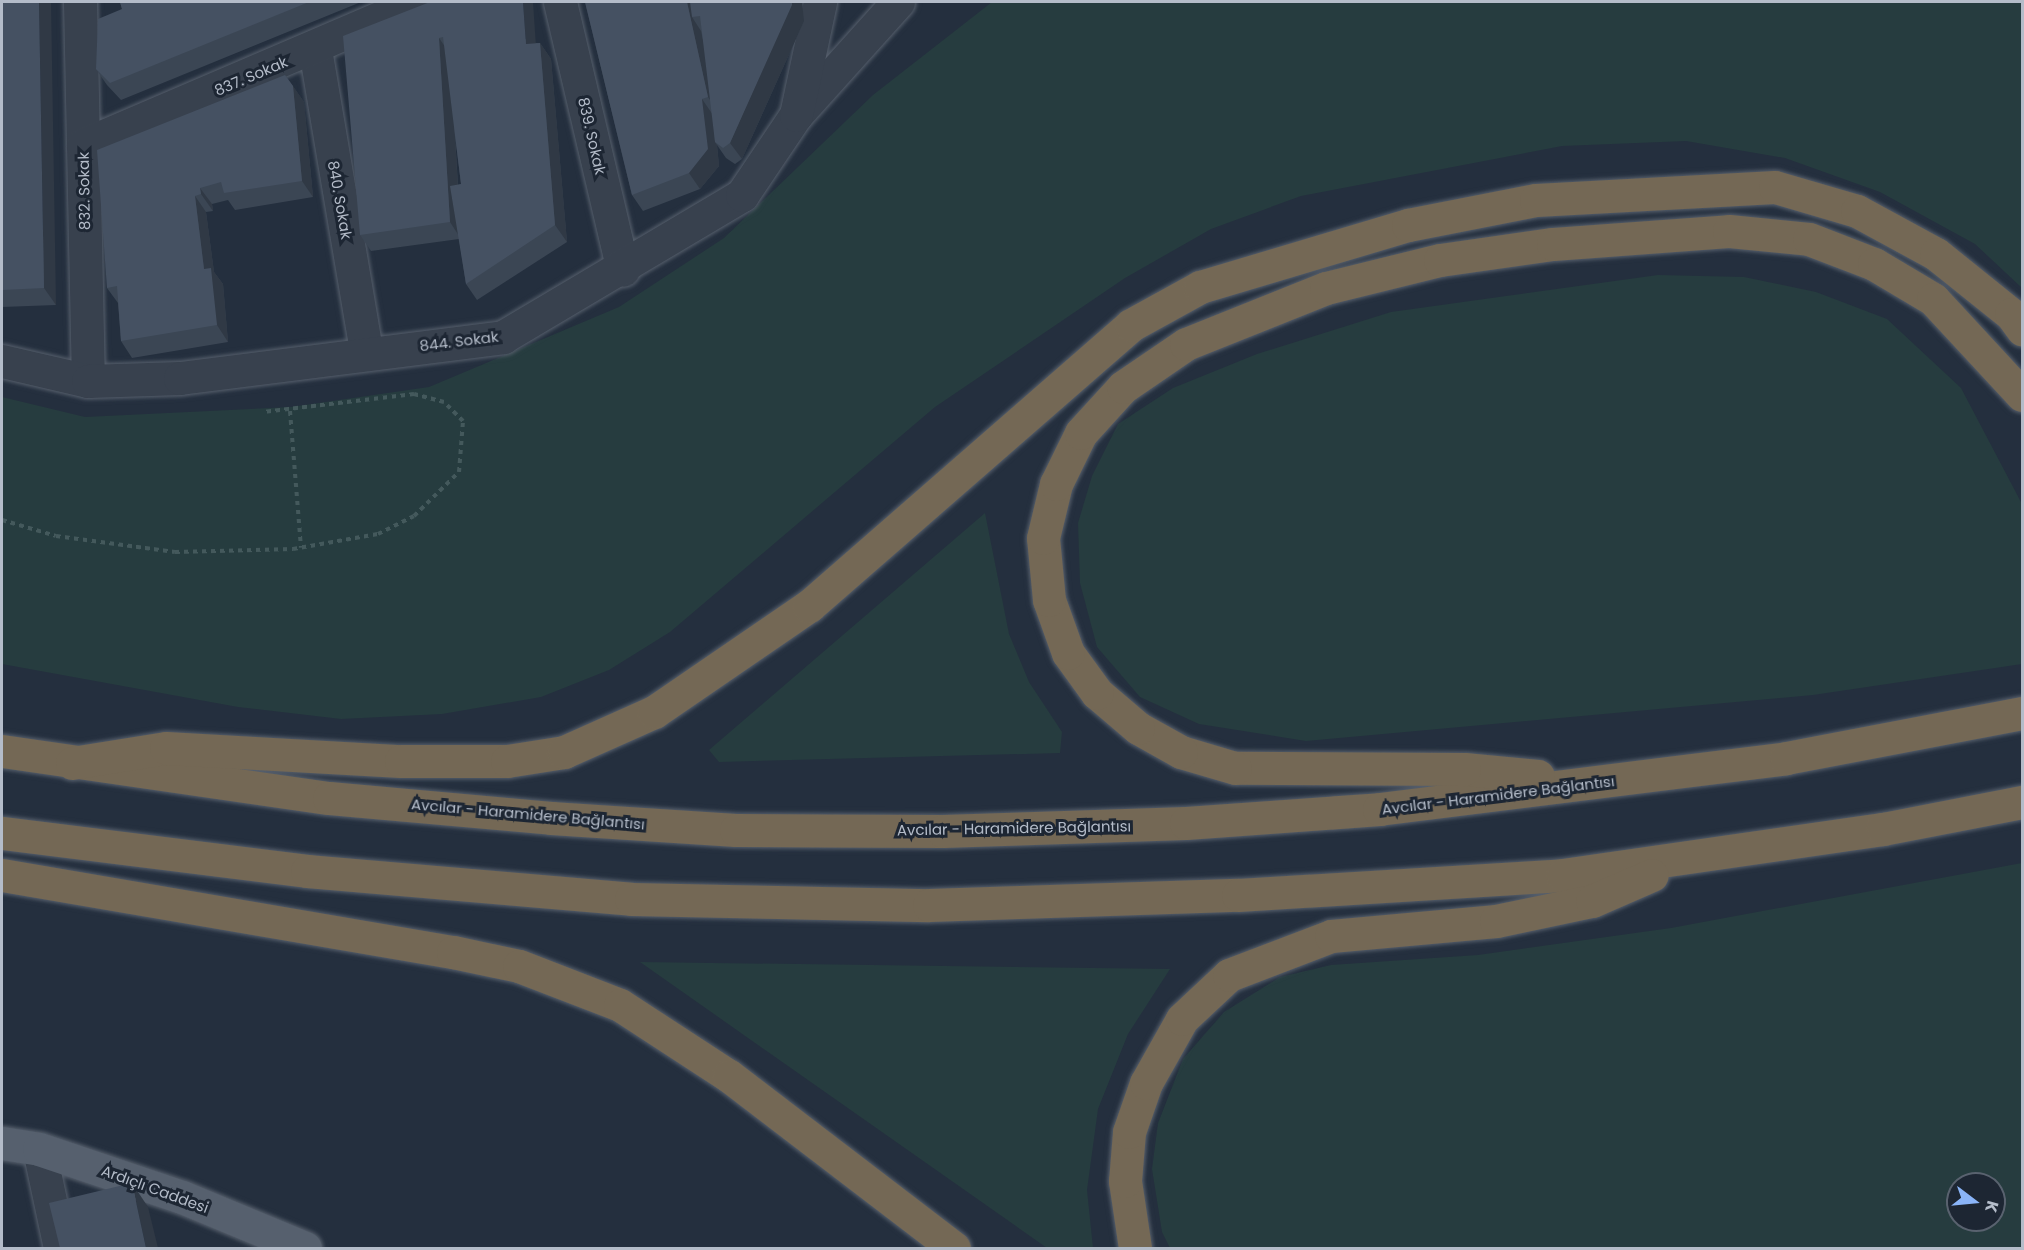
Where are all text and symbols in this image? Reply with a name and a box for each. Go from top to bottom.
street label: 837. Sokak [212,53,290,99]
street label: 839. Sokak [574,96,610,176]
street label: 832. Sokak [74,152,94,230]
street label: 840. Sokak [324,159,356,241]
street label: 844. Sokak [418,327,500,355]
street label: Avcılar - Haramidere Bağlantısı [1381,772,1615,818]
street label: Avcılar - Haramidere Bağlantısı [410,795,646,833]
street label: Avcılar - Haramidere Bağlantısı [897,817,1131,839]
street label: Ardıçlı Caddesi [99,1161,211,1217]
north arrow [1946,1172,2006,1232]
text: K [1979,1198,2004,1215]

